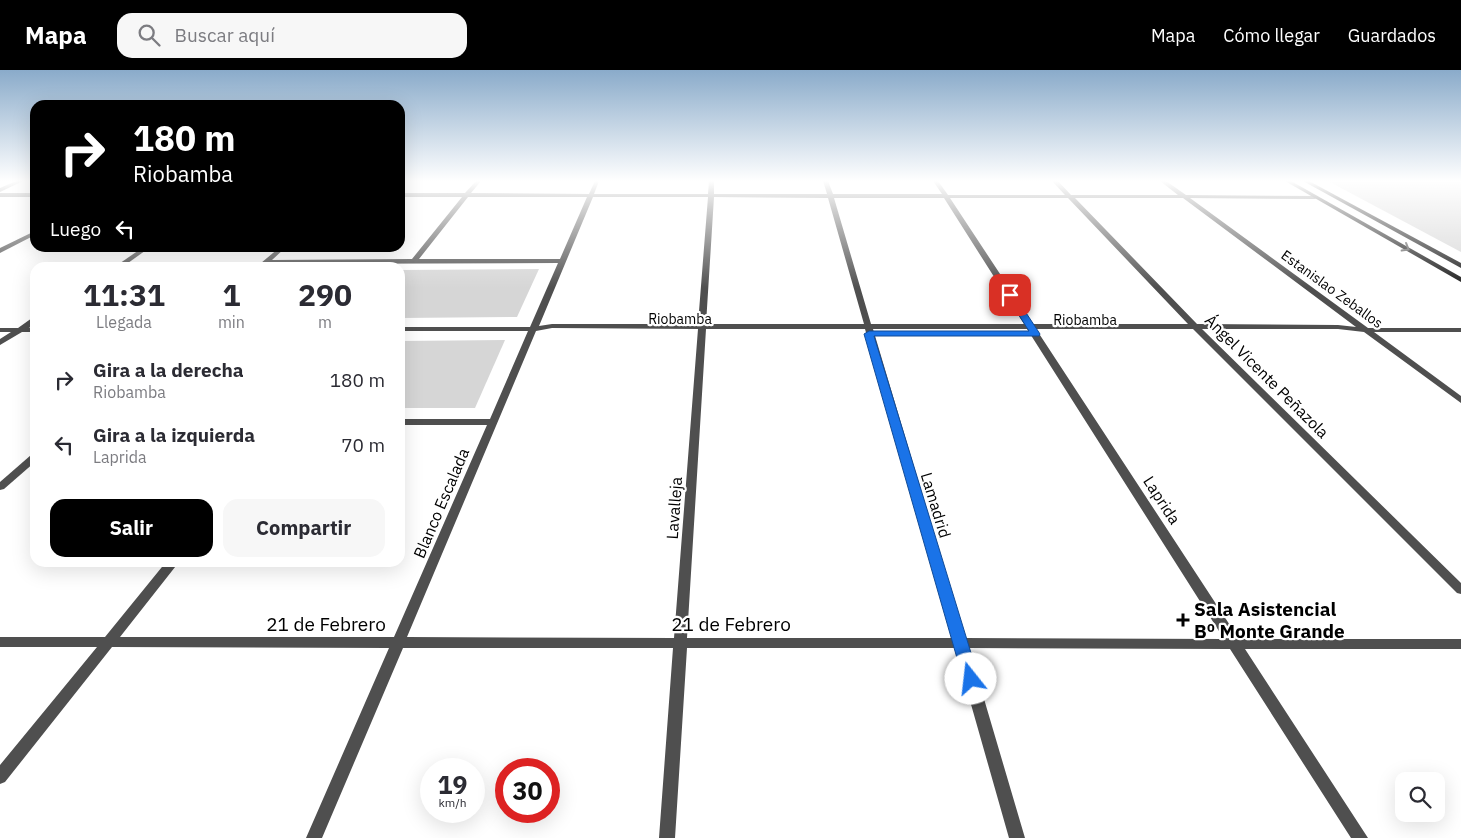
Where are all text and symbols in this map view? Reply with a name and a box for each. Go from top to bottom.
search box [117,13,467,58]
text: Mapa [25,19,87,51]
icon: search [135,21,163,49]
text: Buscar aquí [175,23,275,47]
text: Mapa [1151,24,1195,47]
text: Cómo llegar [1223,24,1320,47]
text: Guardados [1348,24,1436,47]
text: 180 m [133,115,236,161]
icon: right [50,120,115,185]
text: Riobamba [133,159,233,188]
icon: left [111,215,139,243]
text: Luego [50,217,101,241]
one-way arrow [1401,242,1410,252]
street label: Estanislao Zeballos [1278,246,1387,332]
pin [989,274,1031,316]
text: 11:31 [83,275,165,314]
text: 1 [222,275,240,314]
text: 290 [298,275,352,314]
icon: arrive [996,281,1024,309]
street label: Ángel Vicente Peñazola [1201,309,1334,443]
street label: Riobamba [648,310,712,328]
street label: Riobamba [1053,311,1117,329]
text: Llegada [96,312,152,332]
text: min [218,312,245,332]
text: m [318,312,332,332]
text: Gira a la derecha [93,358,244,382]
icon: right [50,366,78,394]
text: 180 m [330,368,385,392]
text: Riobamba [93,382,166,402]
text: Gira a la izquierda [93,423,255,447]
icon: left [50,431,78,459]
text: 70 m [341,433,385,457]
street label: Blanco Escalada [409,445,473,561]
text: Laprida [93,447,147,467]
street label: Lamadrid [917,470,955,540]
street label: Laprida [1139,472,1185,528]
street label: Lavalleja [662,476,686,540]
button: Salir [50,499,213,557]
button: Compartir [223,499,385,557]
place label: Sala Asistencial Bº Monte Grande [1194,597,1345,643]
street label: 21 de Febrero [266,612,386,636]
street label: 21 de Febrero [671,612,791,636]
marker: Sala Asistencial Bº Monte Grande [1176,613,1190,627]
position arrow [944,652,996,704]
speed limit sign: 30 [495,758,560,823]
text: 19 [437,768,468,801]
map controls [1395,772,1445,822]
button: search [1395,772,1445,822]
text: km/h [438,795,467,810]

